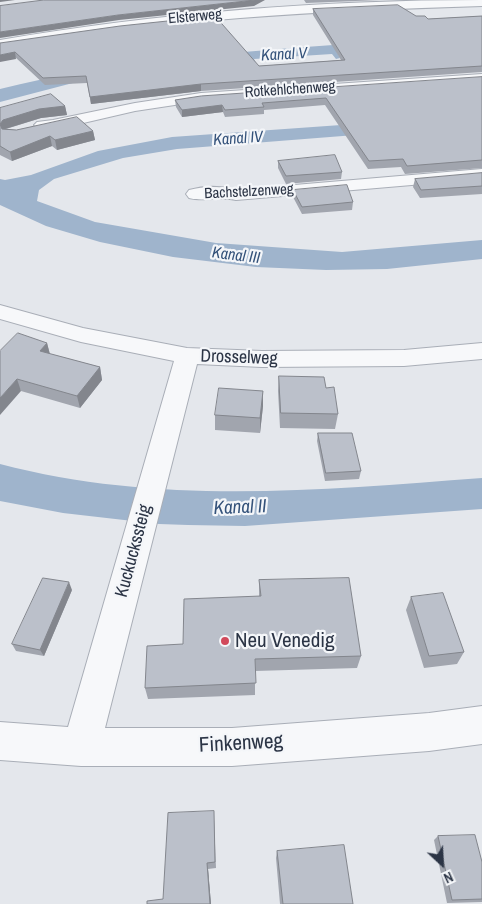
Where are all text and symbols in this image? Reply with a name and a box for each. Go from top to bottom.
street label: Elsterweg [167,6,223,28]
water label: Kanal V [261,44,307,66]
street label: Rotkehlchenweg [244,78,336,102]
water label: Kanal IV [213,128,263,150]
street label: Bachstelzenweg [204,181,294,203]
water label: Kanal III [211,244,261,268]
street label: Drosselweg [200,346,278,370]
water label: Kanal II [213,496,267,520]
street label: Kuckuckssteig [111,502,157,600]
place label: Neu Venedig [235,628,335,654]
marker: Neu Venedig [219,635,231,647]
street label: Finkenweg [198,729,284,759]
north arrow [417,839,467,889]
text: N [441,868,456,888]

